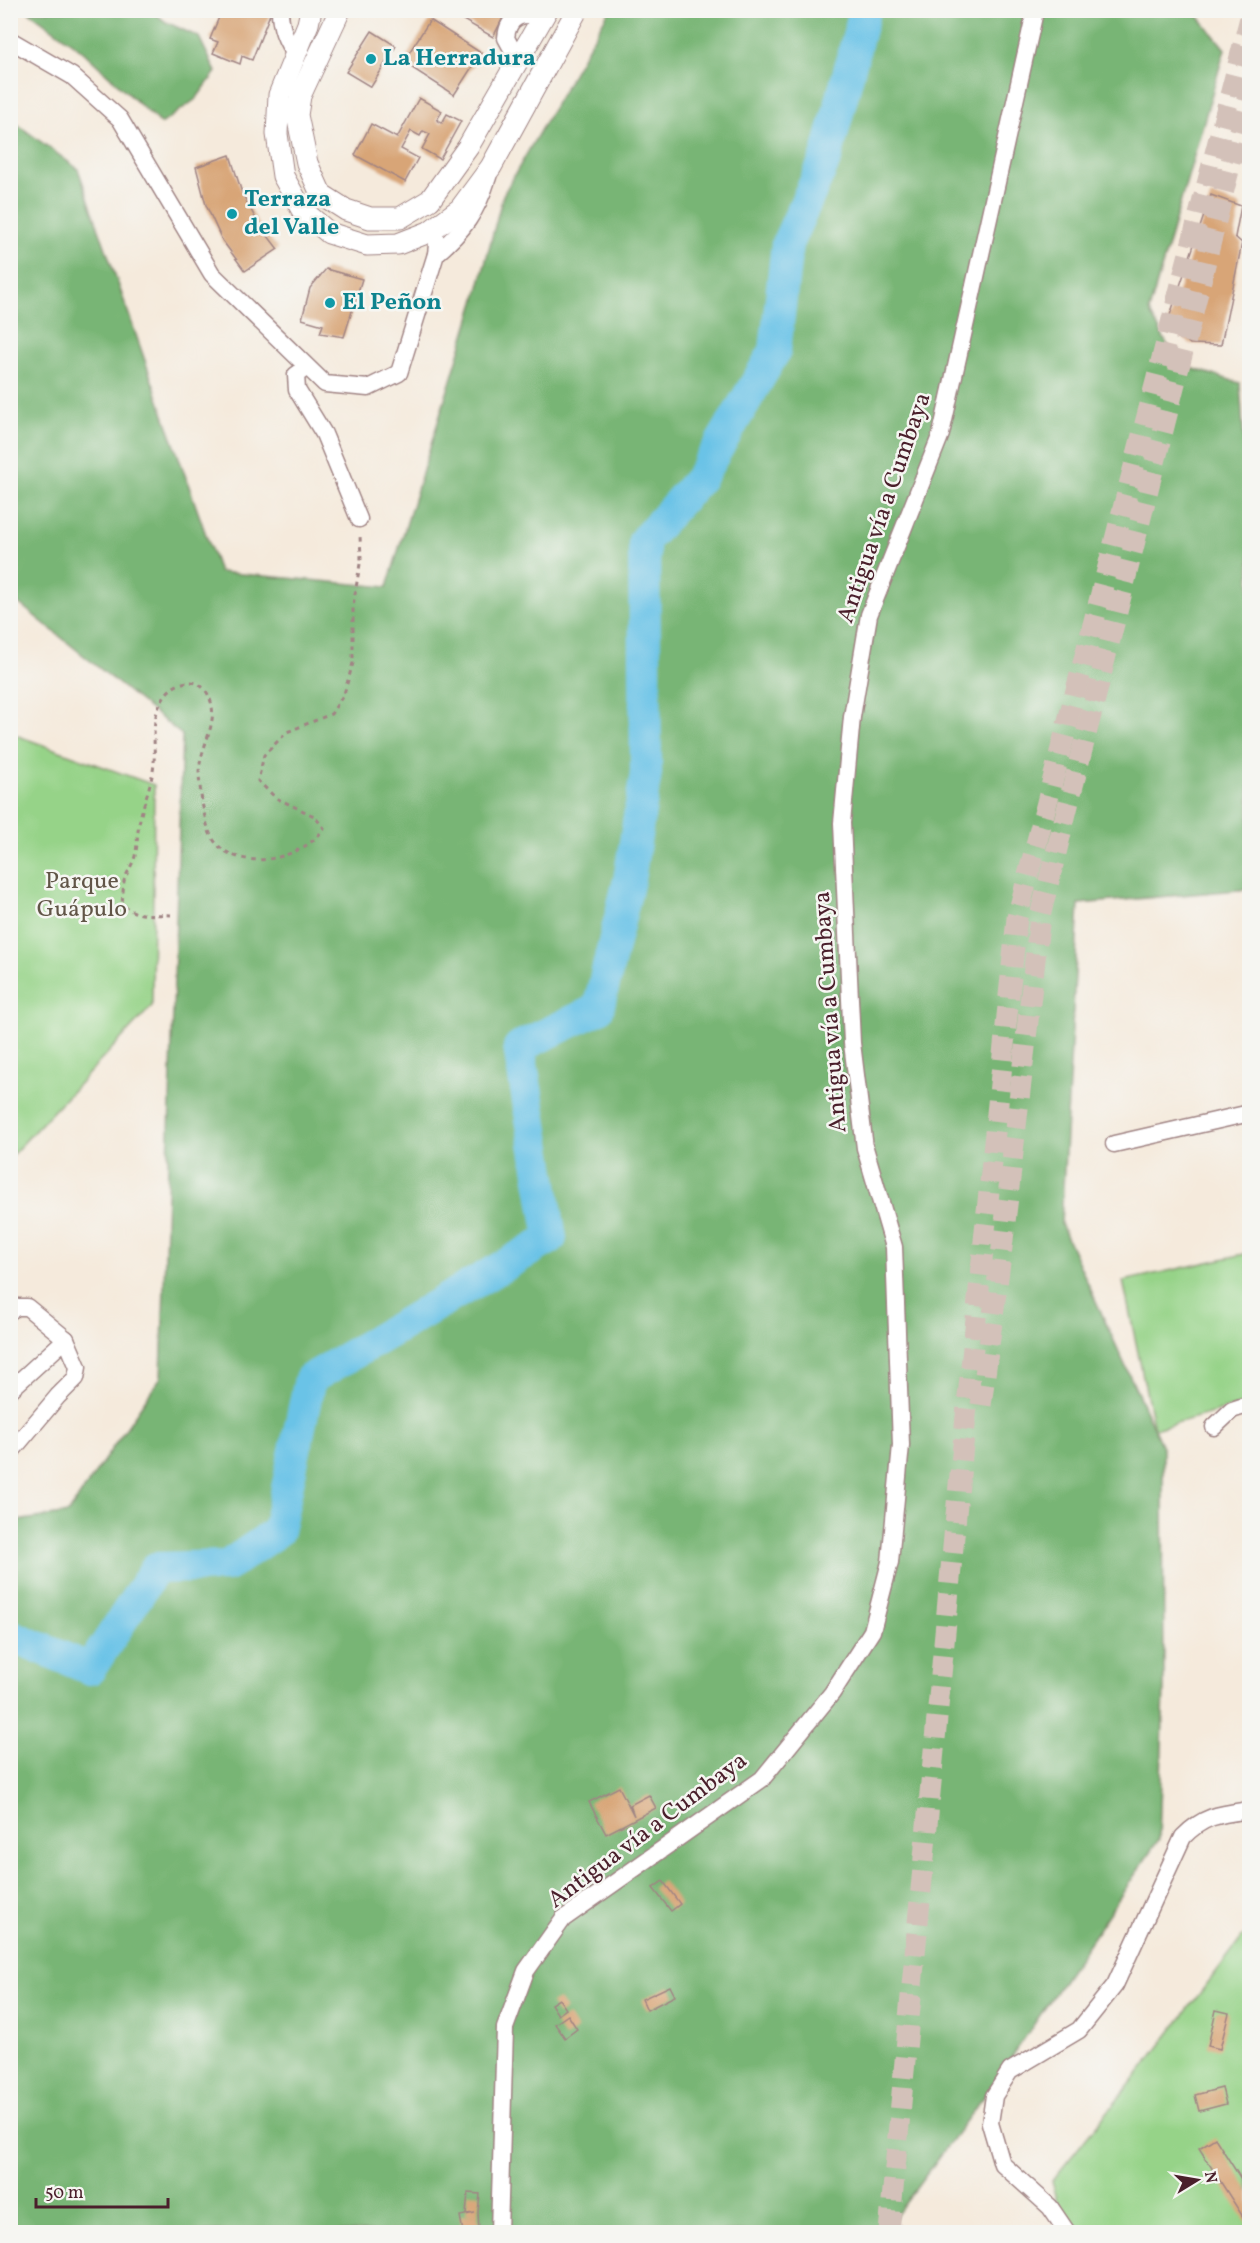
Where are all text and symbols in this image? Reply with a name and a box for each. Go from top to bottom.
place label: La Herradura [383,42,536,76]
marker: La Herradura [364,52,378,66]
place label: Terraza del Valle [244,183,339,245]
marker: Terraza del Valle [225,207,239,221]
place label: El Peñon [342,286,442,320]
marker: El Peñon [323,296,337,310]
street label: Antigua vía a Cumbaya [830,388,940,628]
park label: Parque Guápulo [37,865,127,927]
street label: Antigua vía a Cumbaya [806,890,856,1134]
street label: Antigua vía a Cumbaya [541,1745,755,1917]
north arrow [1167,2150,1227,2210]
text: N [1198,2170,1222,2186]
scale bar [36,2171,168,2209]
text: 50 m [45,2181,84,2206]

